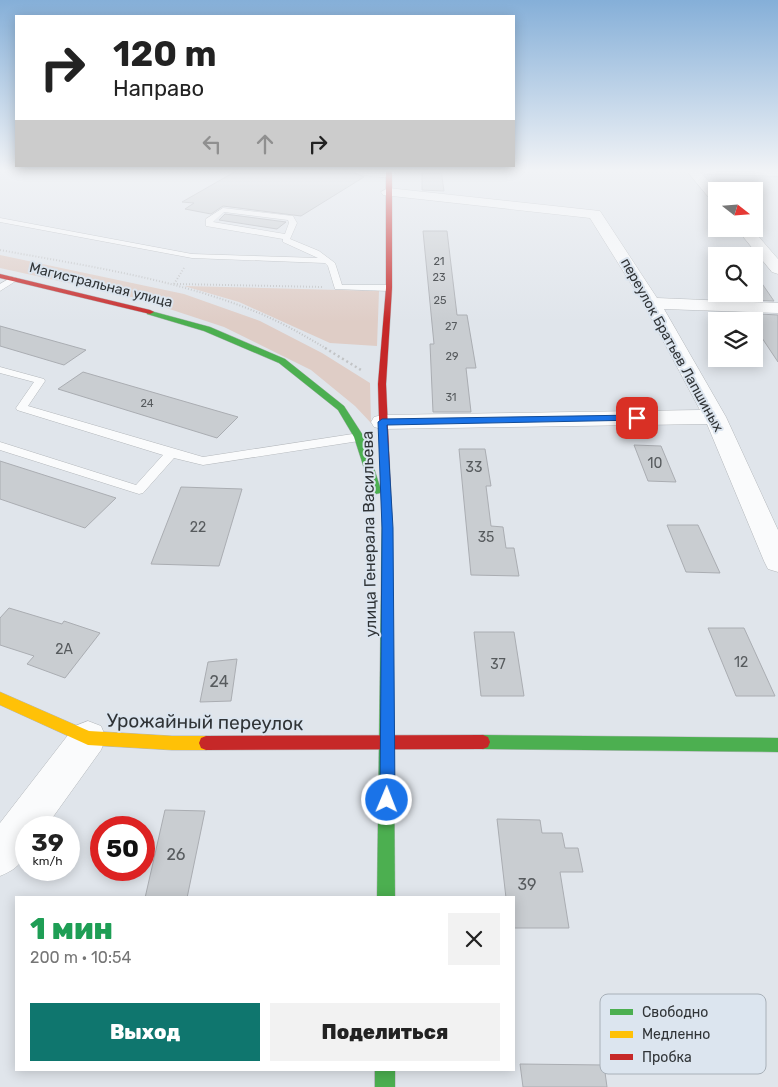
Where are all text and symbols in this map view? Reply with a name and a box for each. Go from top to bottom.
text: 120 m [113,33,216,75]
icon: right [30,35,95,100]
text: Направо [113,75,204,102]
icon: left [198,130,226,158]
icon: ahead [251,130,279,158]
icon: right [304,130,332,158]
north arrow [708,182,762,238]
map controls [708,182,763,367]
button: search [708,247,763,302]
house number: 21 [433,255,445,268]
street label: переулок Братьев Лапшиных [617,255,727,435]
street label: Магистральная улица [28,259,174,311]
house number: 23 [432,271,446,284]
house number: 25 [434,294,447,307]
button: layers [708,312,763,367]
house number: 27 [445,320,457,333]
house number: 29 [446,350,458,363]
house number: 31 [445,391,457,404]
house number: 24 [140,397,154,410]
pin [616,397,658,439]
icon: arrive [623,404,651,432]
street label: улица Генерала Васильева [358,431,380,637]
house number: 10 [648,455,663,472]
house number: 33 [466,459,482,476]
house number: 22 [190,519,206,536]
house number: 35 [478,529,494,546]
house number: 2А [55,641,73,658]
house number: 12 [734,654,748,671]
house number: 37 [490,656,506,673]
house number: 24 [209,672,229,691]
street label: Урожайный переулок [107,709,303,735]
position arrow [360,773,412,825]
speed limit sign: 50 [90,816,155,881]
text: 39 [31,828,64,857]
house number: 26 [166,845,186,864]
text: km/h [33,854,62,868]
house number: 39 [517,875,537,894]
text: 1 мин [30,911,113,947]
button: close [448,913,500,965]
text: 200 m · 10:54 [30,948,132,967]
legend [600,994,766,1074]
button: Выход [30,1003,260,1061]
button: Поделиться [270,1003,500,1061]
text: Свободно [642,1004,708,1021]
text: Медленно [642,1026,710,1043]
text: Пробка [642,1049,692,1066]

